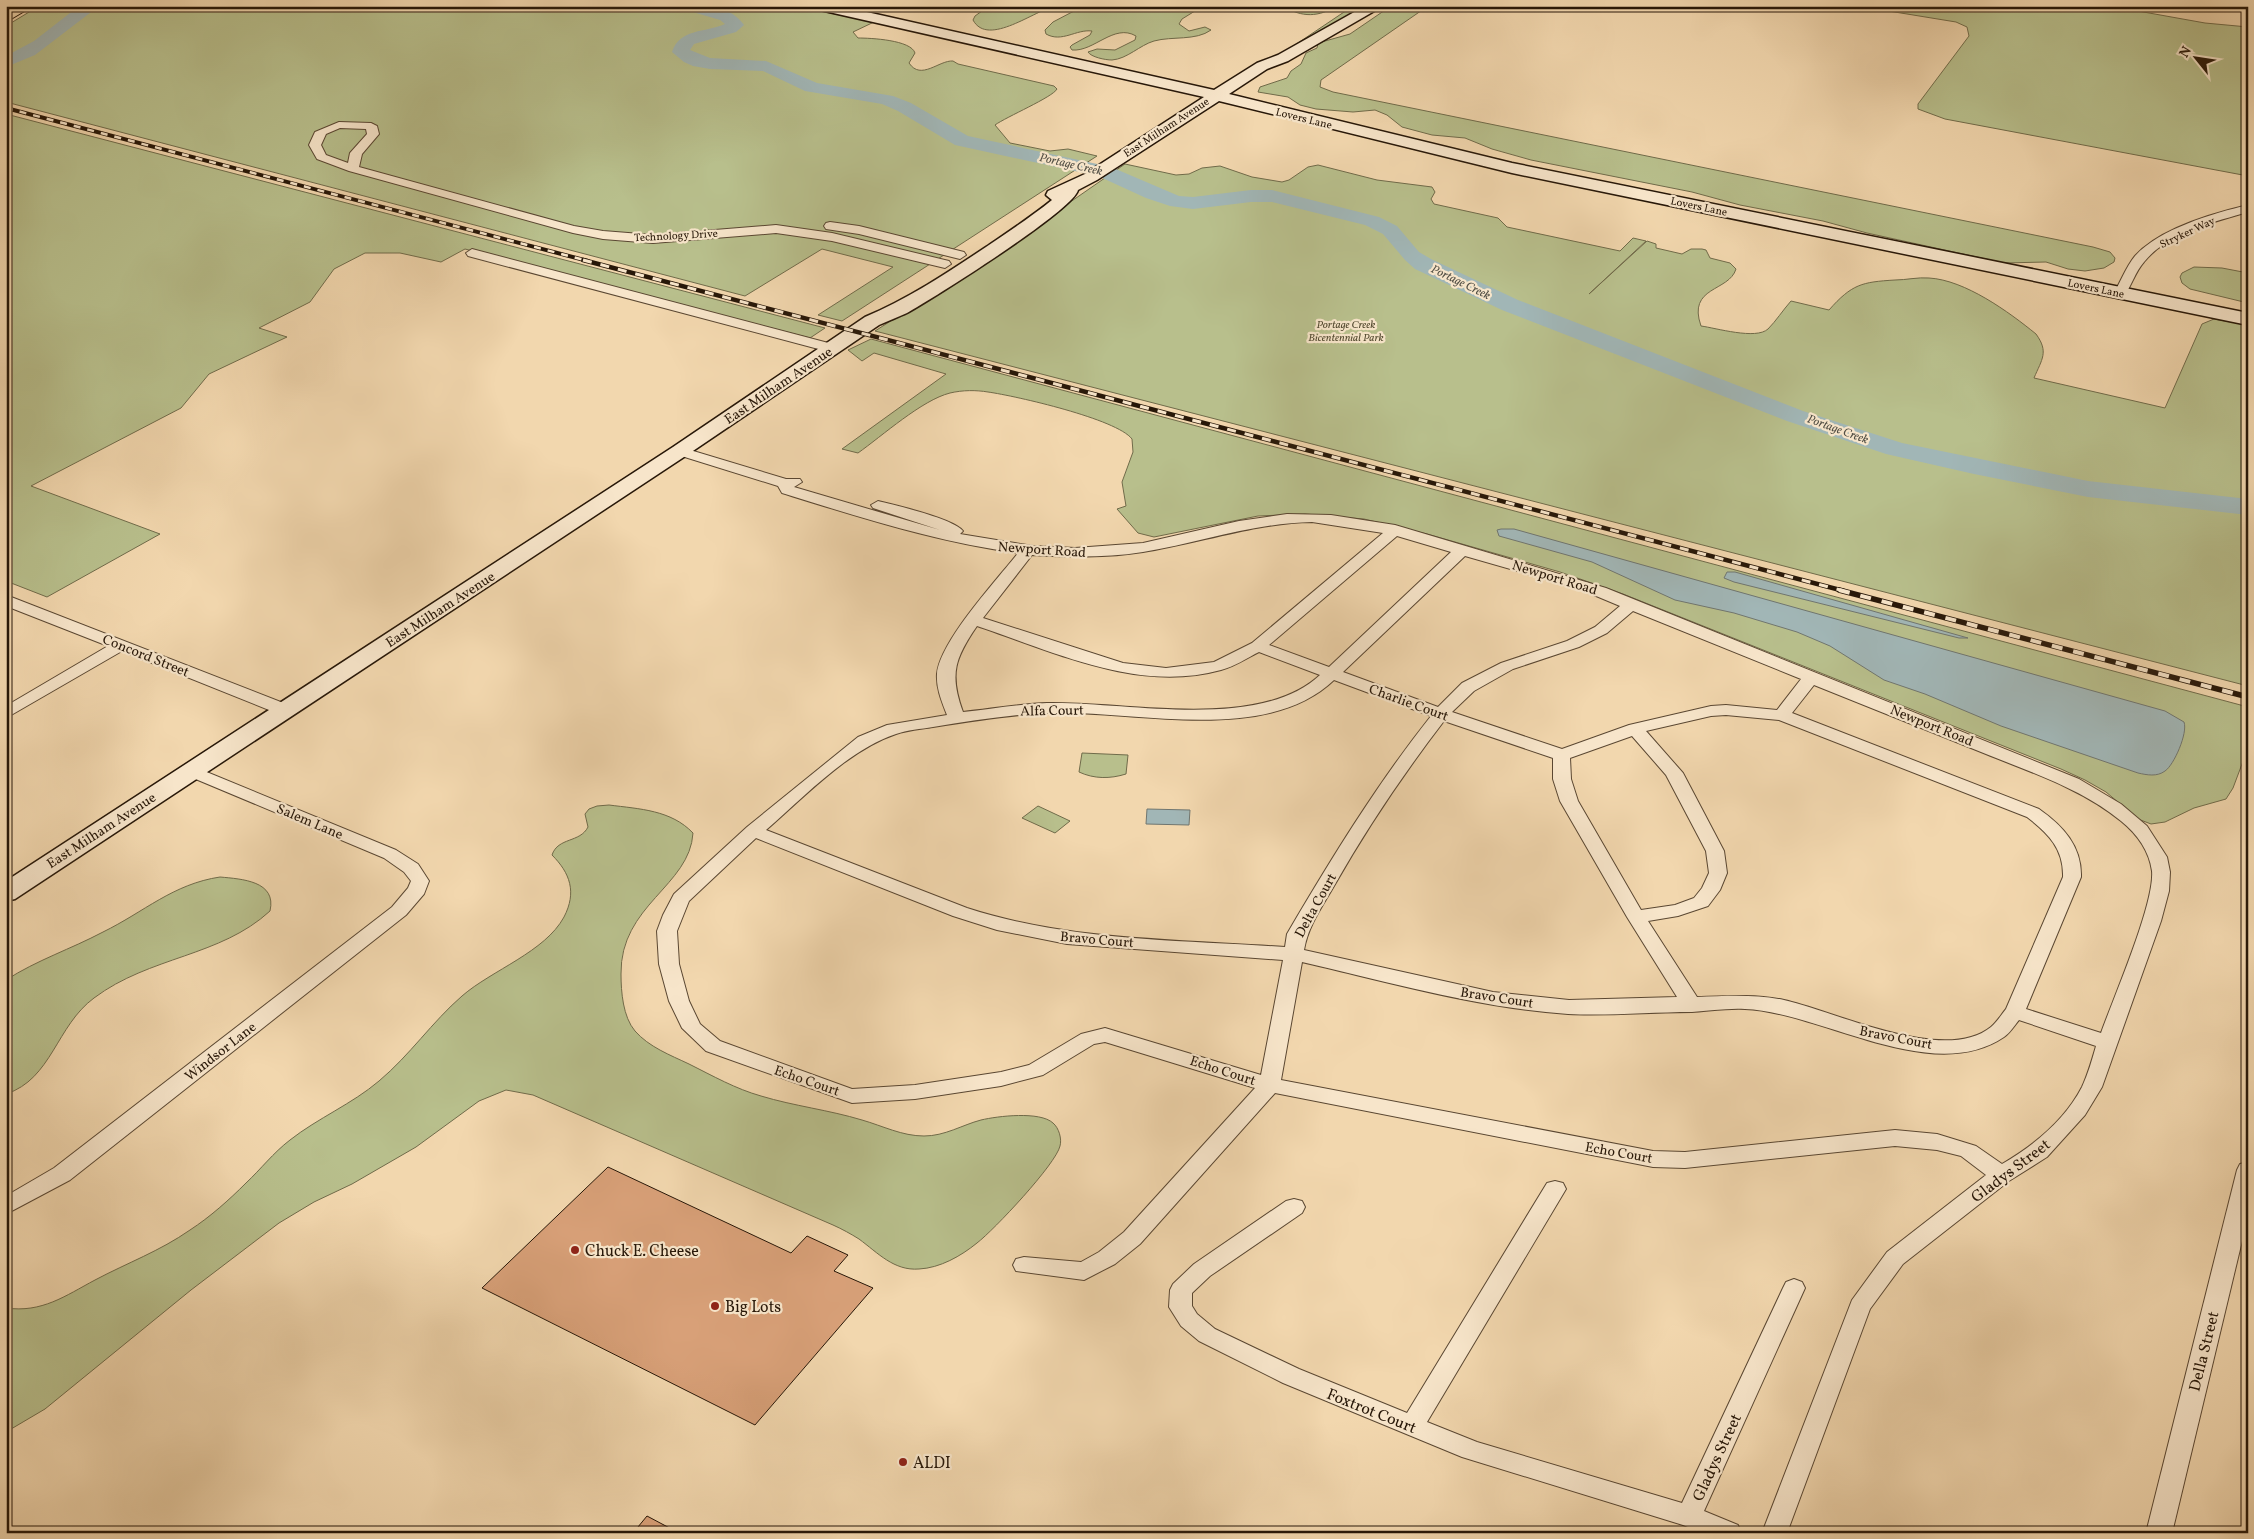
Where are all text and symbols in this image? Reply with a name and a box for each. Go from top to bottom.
north arrow [2172,32,2222,82]
text: N [2175,43,2197,61]
street label: East Milham Avenue [1121,95,1213,162]
street label: Lovers Lane [1274,105,1333,134]
water label: Portage Creek [1038,150,1104,180]
street label: Lovers Lane [1669,194,1728,221]
street label: Stryker Way [2158,214,2218,253]
street label: Technology Drive [634,227,718,246]
water label: Portage Creek [1428,262,1493,304]
street label: Lovers Lane [2066,276,2125,303]
park label: Portage Creek Bicentennial Park [1308,318,1384,346]
street label: East Milham Avenue [721,343,837,430]
water label: Portage Creek [1805,411,1871,449]
street label: Newport Road [997,538,1087,563]
street label: Newport Road [1510,556,1600,600]
street label: East Milham Avenue [382,568,499,653]
street label: Concord Street [99,630,192,682]
street label: Charlie Court [1366,680,1451,727]
street label: Alfa Court [1020,701,1084,722]
street label: Newport Road [1887,701,1976,752]
street label: East Milham Avenue [43,789,160,874]
street label: Salem Lane [273,800,346,845]
street label: Delta Court [1291,870,1342,941]
street label: Bravo Court [1059,928,1135,953]
street label: Bravo Court [1459,983,1535,1014]
street label: Windsor Lane [181,1018,261,1086]
street label: Bravo Court [1858,1022,1934,1055]
street label: Echo Court [1187,1052,1258,1091]
street label: Echo Court [771,1061,842,1102]
street label: Gladys Street [1967,1134,2056,1209]
street label: Echo Court [1584,1138,1654,1169]
place label: Chuck E. Cheese [585,1241,699,1263]
marker: Chuck E. Cheese [569,1244,581,1256]
place label: Big Lots [725,1297,781,1319]
marker: Big Lots [709,1300,721,1312]
street label: Della Street [2184,1309,2226,1394]
street label: Foxtrot Court [1323,1384,1420,1440]
street label: Gladys Street [1688,1410,1748,1505]
place label: ALDI [913,1453,951,1475]
marker: ALDI [897,1456,909,1468]

